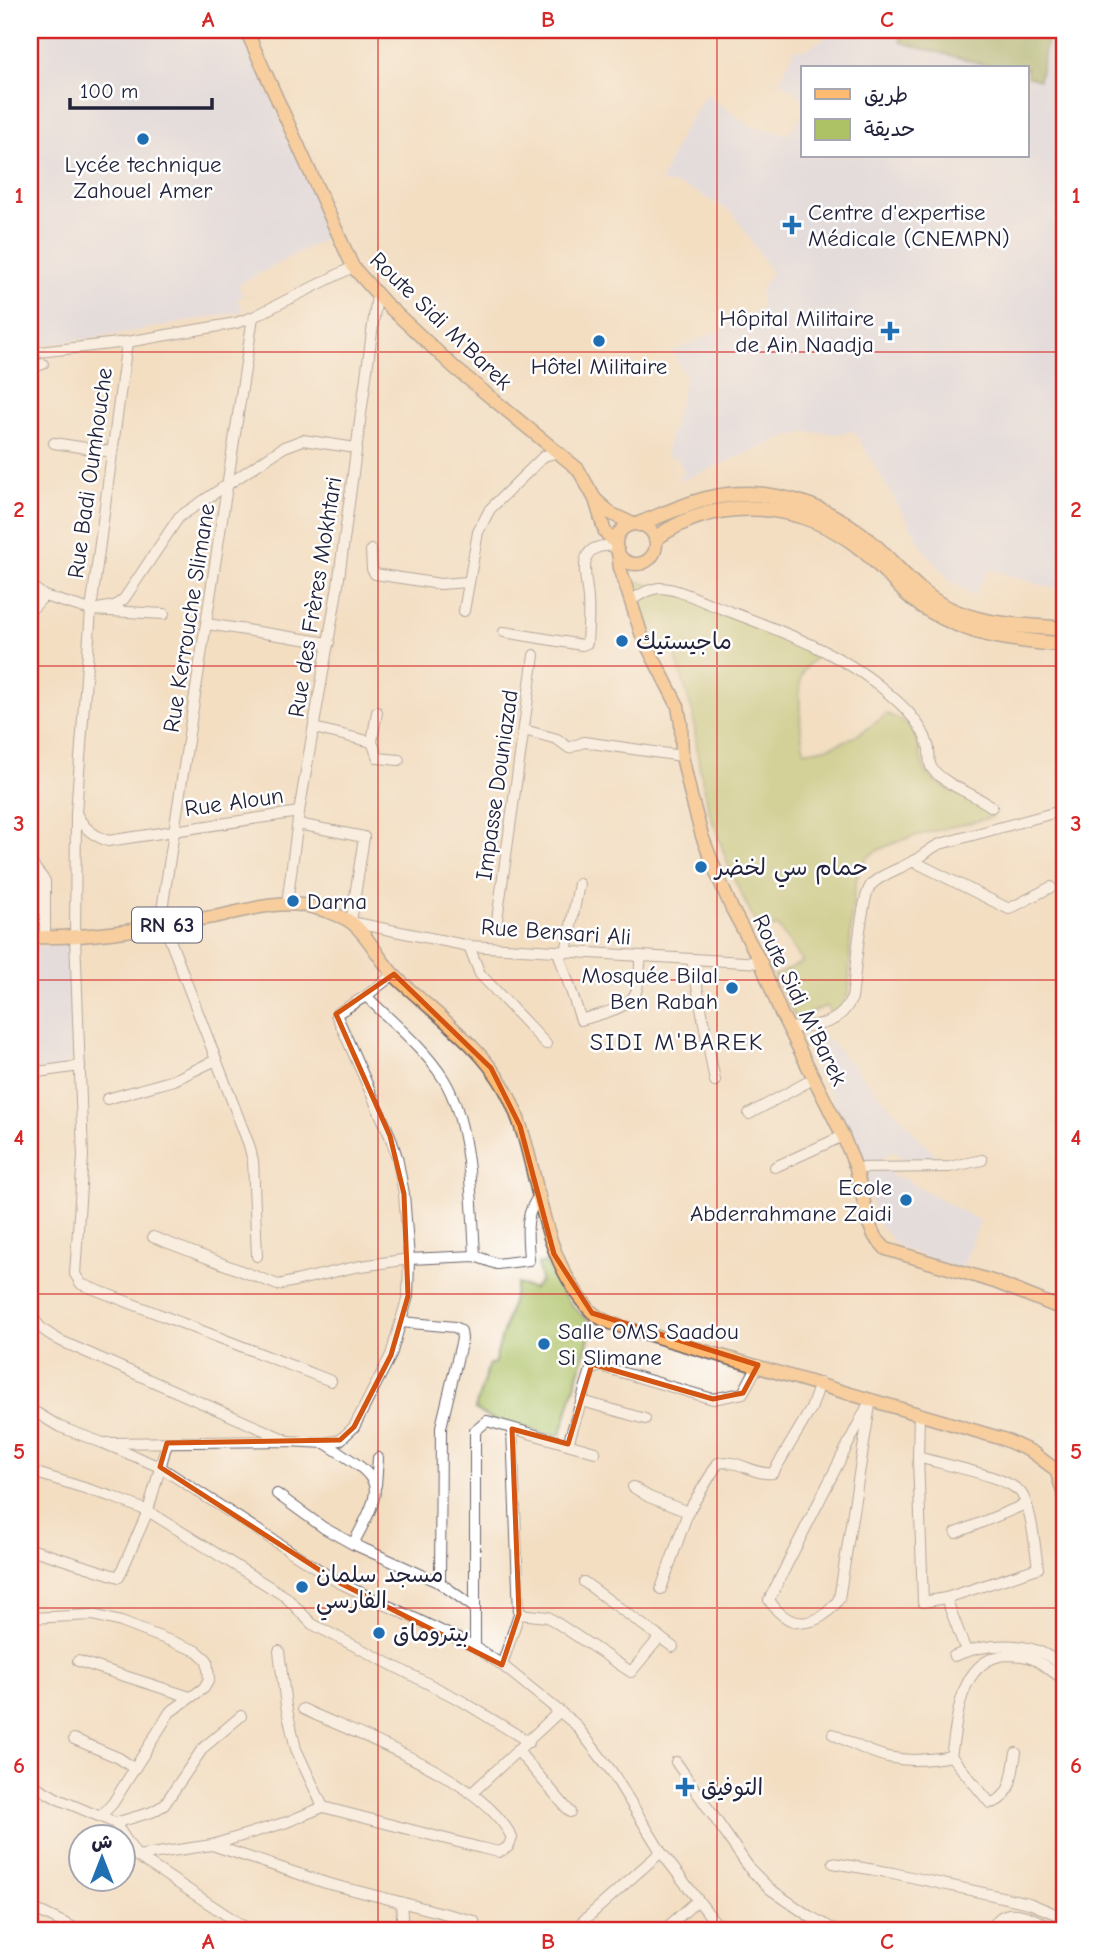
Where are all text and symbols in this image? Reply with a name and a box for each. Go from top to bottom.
text: A [202,6,215,33]
text: B [541,6,555,33]
text: C [880,6,894,33]
scale bar [70,66,212,110]
legend [801,66,1028,158]
text: 100 m [80,79,138,103]
text: طريق [864,83,908,107]
text: حديقة [864,117,915,141]
marker: Lycée technique Zahouel Amer [135,131,151,147]
place label: Lycée technique Zahouel Amer [64,151,222,204]
text: 1 [14,182,24,209]
text: 1 [1071,182,1081,209]
place label: Centre d'expertise Médicale (CNEMPN) [808,199,1010,252]
marker: Centre d'expertise Médicale (CNEMPN) [782,215,802,235]
street label: Route Sidi M'Barek [364,246,518,396]
place label: Hôpital Militaire de Ain Naadja [719,305,874,358]
marker: Hôpital Militaire de Ain Naadja [880,321,900,341]
marker: Hôtel Militaire [591,333,607,349]
place label: Hôtel Militaire [531,353,667,380]
street label: Rue Badi Oumhouche [62,366,118,580]
street label: Rue des Frères Mokhtari [283,475,347,719]
text: 2 [13,496,25,523]
text: 2 [1070,496,1082,523]
street label: Rue Kerrouche Slimane [158,502,220,734]
place label: ماجيستيك [636,628,732,655]
marker: ماجيستيك [614,633,630,649]
street label: Impasse Douniazad [470,688,524,882]
street label: Rue Aloun [183,782,285,822]
text: 3 [13,810,25,837]
text: 3 [1070,810,1082,837]
place label: حمام سي لخضر [713,854,867,888]
marker: حمام سي لخضر [693,859,709,875]
place label: Darna [307,888,367,915]
marker: Darna [285,893,301,909]
road number: RN 63 [132,908,202,942]
street label: Route Sidi M'Barek [747,910,853,1090]
street label: Rue Bensari Ali [480,913,632,951]
place label: Mosquée Bilal Ben Rabah [581,962,718,1015]
marker: Mosquée Bilal Ben Rabah [724,980,740,996]
district label: SIDI M'BAREK [590,1028,764,1056]
text: 4 [14,1124,25,1151]
text: 4 [1071,1124,1082,1151]
place label: Ecole Abderrahmane Zaidi [690,1174,892,1227]
marker: Ecole Abderrahmane Zaidi [898,1192,914,1208]
place label: Salle OMS Saadou Si Slimane [558,1318,739,1371]
marker: Salle OMS Saadou Si Slimane [536,1336,552,1352]
text: 5 [13,1438,25,1465]
text: 5 [1070,1438,1082,1465]
place label: مسجد سلمان الفارسي [316,1561,443,1621]
marker: مسجد سلمان الفارسي [294,1579,310,1595]
place label: بيتروماق [393,1620,469,1647]
marker: بيتروماق [371,1625,387,1641]
text: 6 [13,1752,25,1779]
text: 6 [1070,1752,1082,1779]
place label: التوفيق [701,1774,763,1802]
marker: التوفيق [675,1777,695,1797]
north arrow [66,1824,136,1894]
text: ش [92,1831,113,1853]
text: A [202,1928,215,1955]
text: B [541,1928,555,1955]
text: C [880,1928,894,1955]

